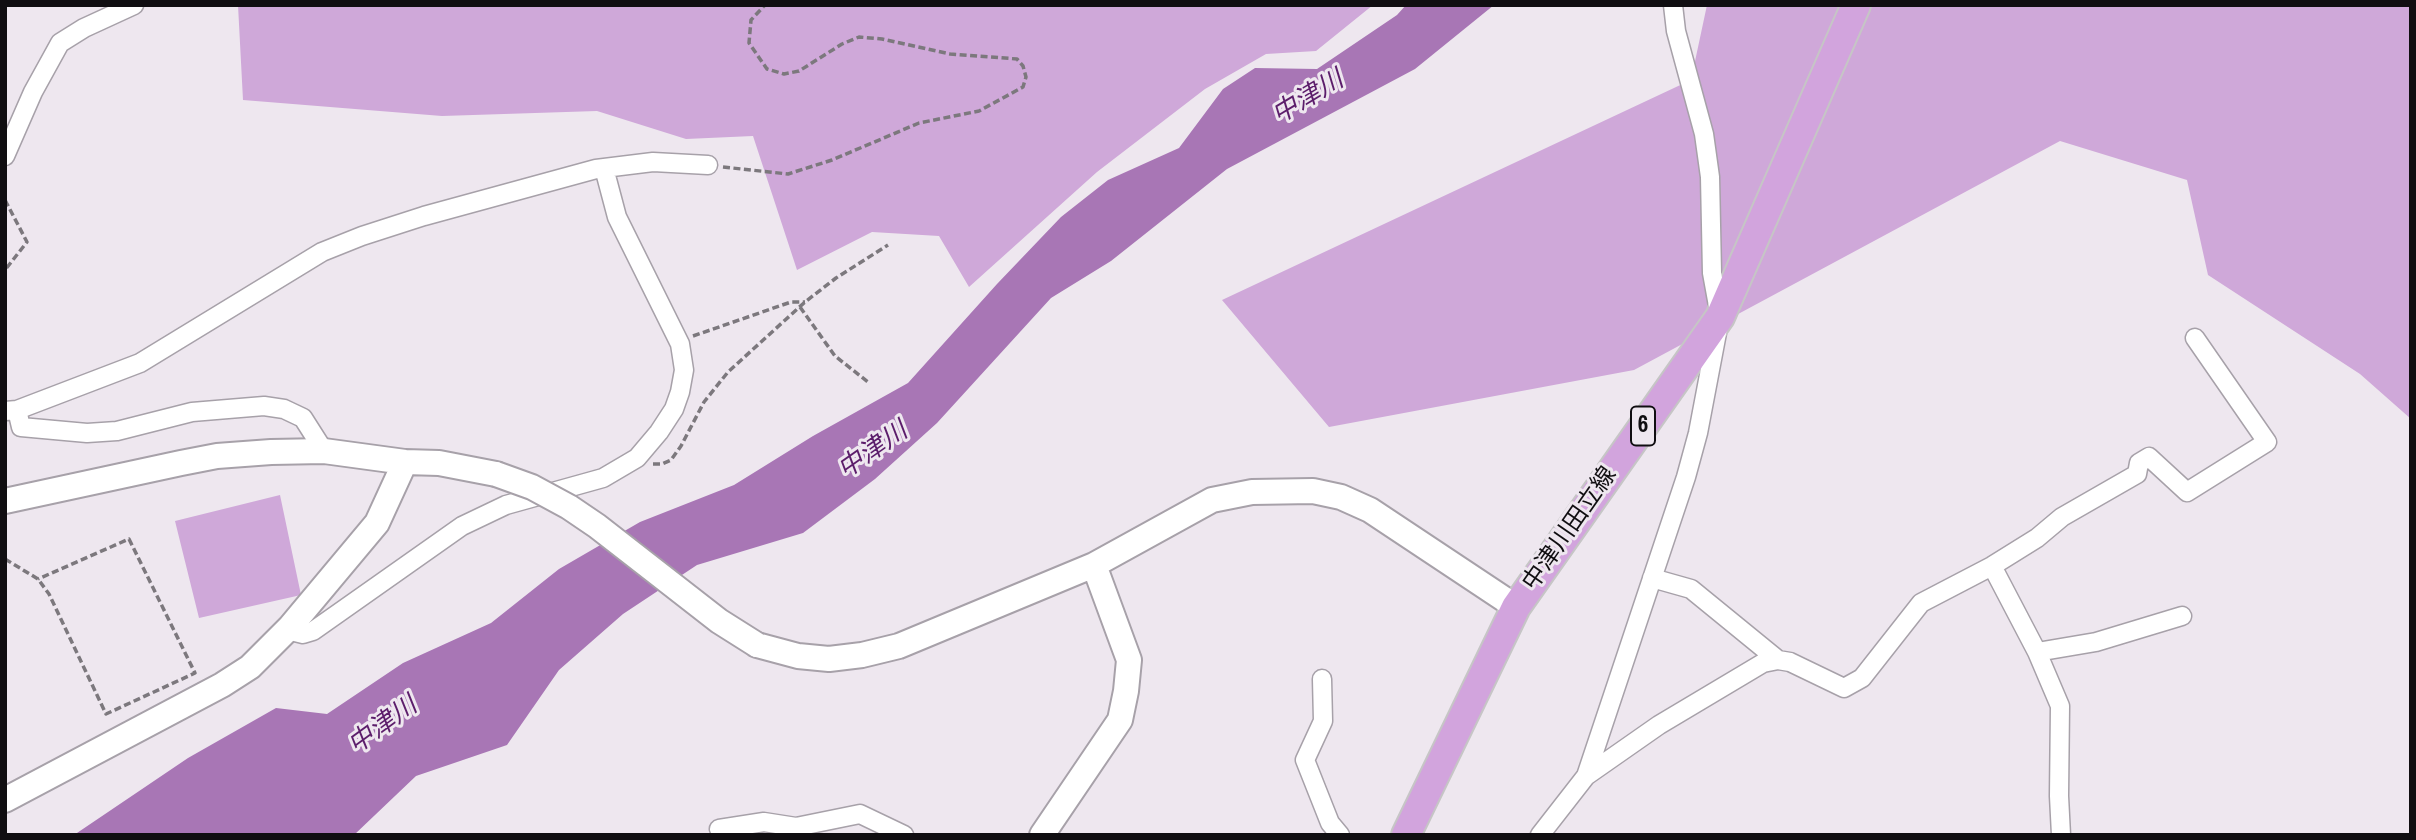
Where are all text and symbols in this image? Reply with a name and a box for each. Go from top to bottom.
water label: 中津川 [1267,65,1349,131]
road number: 6 [1631,406,1655,446]
water label: 中津川 [832,416,914,486]
street label: 中津川田立線 [1517,462,1623,596]
water label: 中津川 [342,690,424,762]

